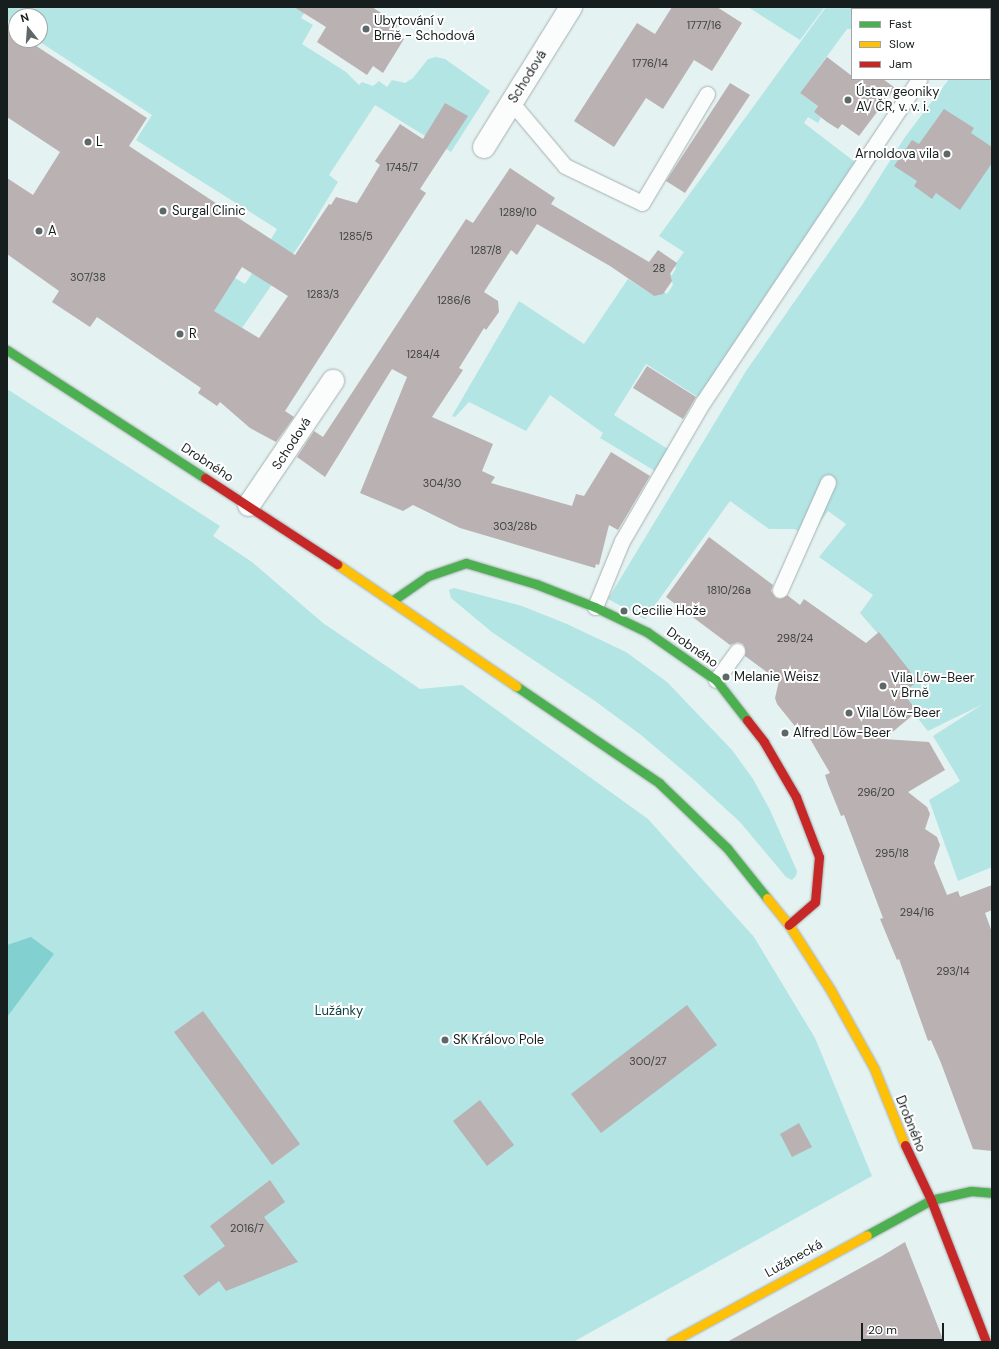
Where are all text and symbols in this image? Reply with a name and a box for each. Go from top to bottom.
north arrow [8,8,48,48]
legend [851,8,991,80]
text: N [19,10,31,25]
place label: Ubytování v Brně - Schodová [374,14,475,45]
text: Fast [889,16,912,32]
house number: 1777/16 [687,18,721,32]
marker: Ubytování v Brně - Schodová [361,24,371,34]
text: Slow [889,36,915,52]
street label: Schodová [506,48,550,106]
house number: 1776/14 [632,56,668,70]
text: Jam [889,56,912,72]
place label: Ústav geoniky AV ČR, v. v. i. [856,85,939,116]
marker: Ústav geoniky AV ČR, v. v. i. [843,95,853,105]
place label: L [96,134,103,150]
marker: L [83,137,93,147]
place label: Arnoldova vila [855,146,939,162]
marker: Arnoldova vila [942,149,952,159]
house number: 1745/7 [386,160,418,174]
place label: Surgal Clinic [172,203,246,219]
marker: Surgal Clinic [157,205,169,217]
house number: 1289/10 [499,205,537,219]
place label: A [48,223,57,239]
marker: A [33,225,45,237]
house number: 1285/5 [339,229,373,243]
house number: 1287/8 [470,243,502,257]
house number: 28 [653,261,665,275]
house number: 307/38 [70,270,106,284]
house number: 1283/3 [307,287,339,301]
house number: 1286/6 [437,293,471,307]
place label: R [189,326,197,342]
marker: R [174,328,186,340]
house number: 1284/4 [406,347,440,361]
street label: Schodová [269,415,315,473]
street label: Drobného [178,440,236,486]
house number: 304/30 [423,476,461,490]
house number: 303/28b [493,519,537,533]
house number: 1810/26a [707,583,751,597]
place label: Cecilie Hože [632,603,706,619]
marker: Cecilie Hože [619,606,629,616]
street label: Drobného [663,625,721,671]
house number: 298/24 [777,631,813,645]
place label: Melanie Weisz [734,669,819,685]
place label: Vila Löw-Beer v Brně [891,671,975,702]
marker: Melanie Weisz [721,672,731,682]
marker: Vila Löw-Beer v Brně [878,681,888,691]
place label: Vila Löw-Beer [857,705,941,721]
marker: Vila Löw-Beer [844,708,854,718]
place label: Alfred Löw-Beer [793,725,891,741]
marker: Alfred Löw-Beer [780,728,790,738]
house number: 296/20 [857,785,895,799]
house number: 295/18 [875,846,909,860]
house number: 294/16 [900,905,934,919]
house number: 293/14 [936,964,970,978]
park label: Lužánky [315,1003,363,1019]
place label: SK Královo Pole [453,1032,544,1048]
marker: SK Královo Pole [440,1035,450,1045]
house number: 300/27 [629,1054,667,1068]
street label: Drobného [892,1094,928,1154]
house number: 2016/7 [230,1221,264,1235]
street label: Lužánecká [763,1237,825,1281]
scale bar [863,1315,946,1341]
text: 20 m [868,1322,897,1338]

